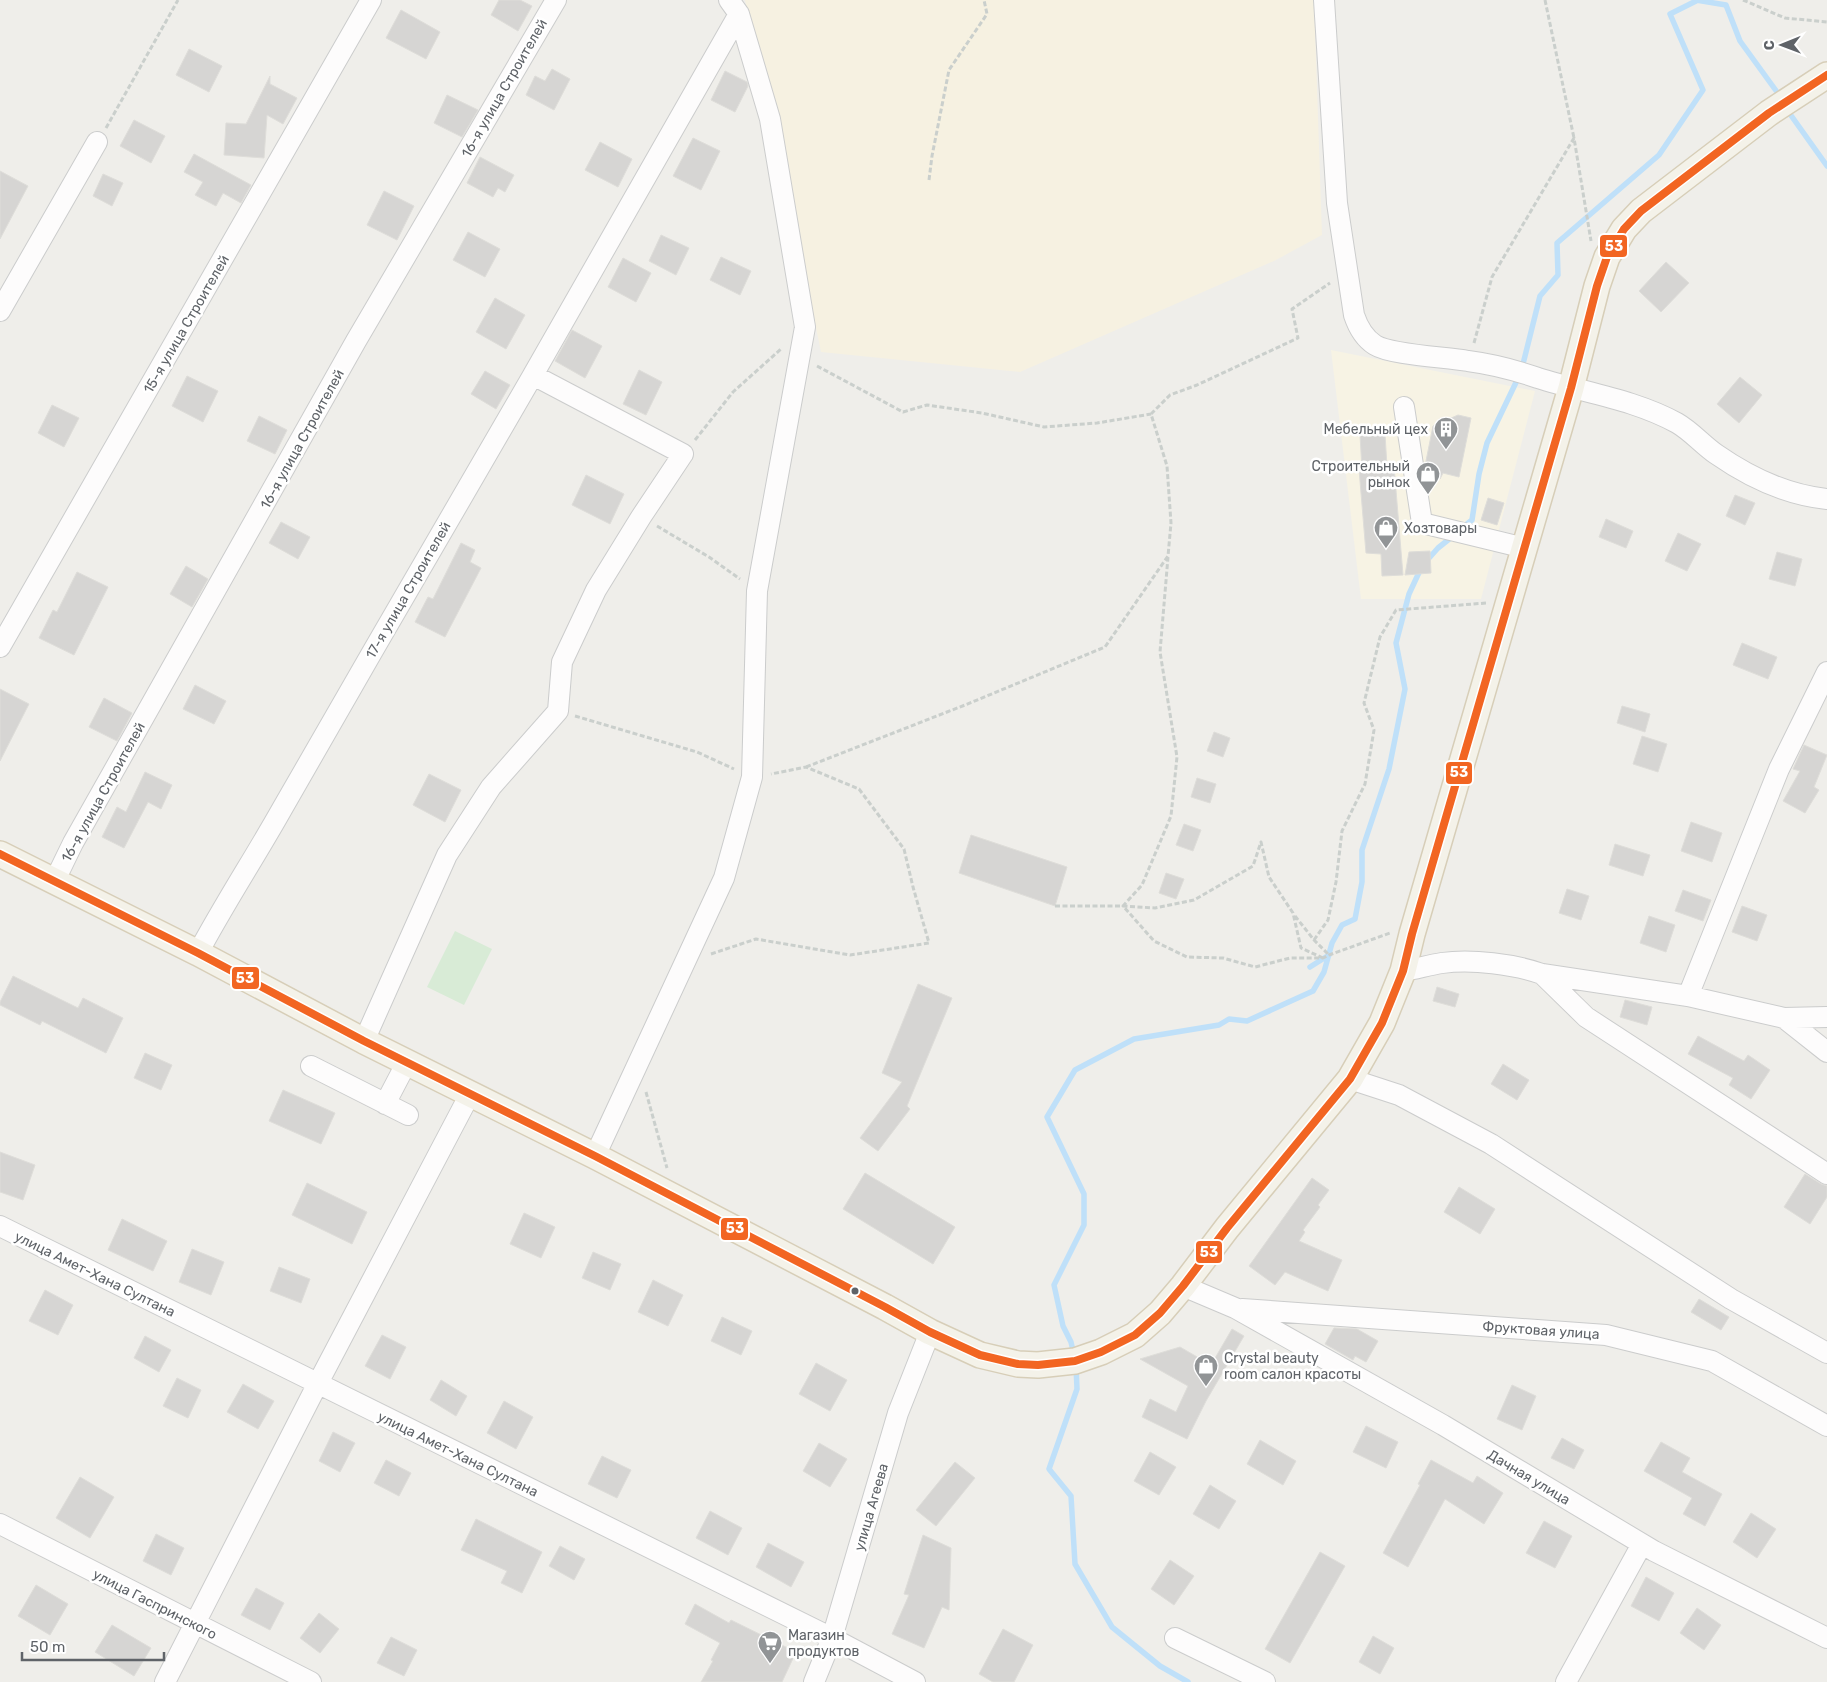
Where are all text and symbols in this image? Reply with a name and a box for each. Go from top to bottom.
street label: 16-я улица Строителей [458,16,551,160]
north arrow [1757,20,1807,70]
text: С [1761,40,1778,50]
line badge: 53 [1599,234,1628,258]
text: 53 [1605,238,1623,255]
street label: 15-я улица Строителей [140,252,233,396]
street label: 16-я улица Строителей [257,367,348,512]
building icon: Мебельный цех [1433,416,1459,450]
place label: Мебельный цех [1324,421,1428,438]
place label: Строительный рынок [1312,458,1410,491]
shop icon: Строительный рынок [1415,461,1441,495]
shop icon: Хозтовары [1373,515,1399,549]
street label: 17-я улица Строителей [362,519,455,662]
place label: Хозтовары [1404,520,1477,537]
street label: 16-я улица Строителей [58,720,149,865]
line badge: 53 [1445,761,1473,785]
text: 53 [1450,764,1468,781]
line badge: 53 [231,966,260,990]
text: 53 [236,970,254,987]
line badge: 53 [720,1217,749,1241]
text: 53 [726,1220,744,1237]
street label: улица Амет-Хана Султана [12,1228,178,1321]
line badge: 53 [1195,1240,1223,1264]
text: 53 [1200,1244,1218,1261]
unlabelled marker [850,1286,860,1296]
street label: Фруктовая улица [1482,1318,1600,1343]
place label: Crystal beauty room салон красоты [1224,1350,1361,1383]
shop icon: Crystal beauty room салон красоты [1193,1353,1219,1387]
street label: улица Амет-Хана Султана [375,1408,541,1501]
street label: Дачная улица [1485,1446,1573,1509]
street label: улица Агеева [851,1461,892,1553]
street label: улица Гаспринского [90,1566,220,1643]
place label: Магазин продуктов [788,1627,859,1660]
scale bar [22,1630,165,1662]
supermarket icon: Магазин продуктов [757,1630,783,1664]
text: 50 m [30,1638,65,1656]

